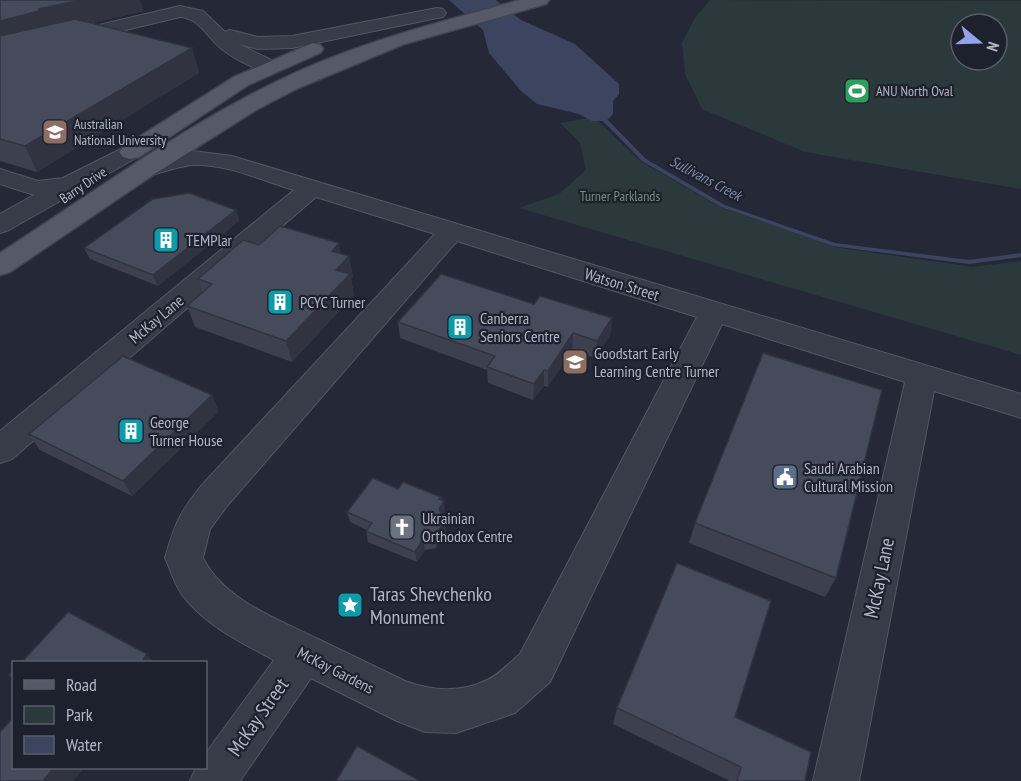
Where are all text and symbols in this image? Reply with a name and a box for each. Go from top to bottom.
north arrow [949,12,1009,72]
text: N [982,40,1004,54]
sports icon: ANU North Oval [842,76,872,106]
place label: ANU North Oval [876,82,954,100]
place label: Australian National University [74,115,167,149]
school or university icon: Australian National University [40,117,70,147]
water label: Sullivans Creek [667,151,747,206]
street label: Barry Drive [56,163,110,207]
park label: Turner Parklands [580,187,660,205]
building icon: TEMPlar [151,225,181,255]
place label: TEMPlar [186,230,233,250]
street label: Watson Street [582,263,662,305]
building icon: PCYC Turner [265,287,295,317]
street label: McKay Lane [125,290,187,348]
place label: PCYC Turner [300,292,366,312]
place label: Canberra Seniors Centre [480,308,560,346]
building icon: Canberra Seniors Centre [445,312,475,342]
place label: Goodstart Early Learning Centre Turner [594,343,720,381]
school or university icon: Goodstart Early Learning Centre Turner [560,347,590,377]
place label: George Turner House [150,412,223,450]
building icon: George Turner House [116,416,146,446]
place label: Saudi Arabian Cultural Mission [804,458,893,496]
public building icon: Saudi Arabian Cultural Mission [770,462,800,492]
place label: Ukrainian Orthodox Centre [422,508,513,546]
church icon: Ukrainian Orthodox Centre [387,512,417,542]
street label: McKay Lane [858,535,900,621]
place label: Taras Shevchenko Monument [370,581,492,630]
place icon: Taras Shevchenko Monument [335,590,365,620]
street label: McKay Gardens [294,642,378,698]
legend [12,661,207,769]
street label: McKay Street [222,672,295,761]
text: Road [66,673,97,696]
text: Park [66,703,93,726]
text: Water [66,733,102,756]

